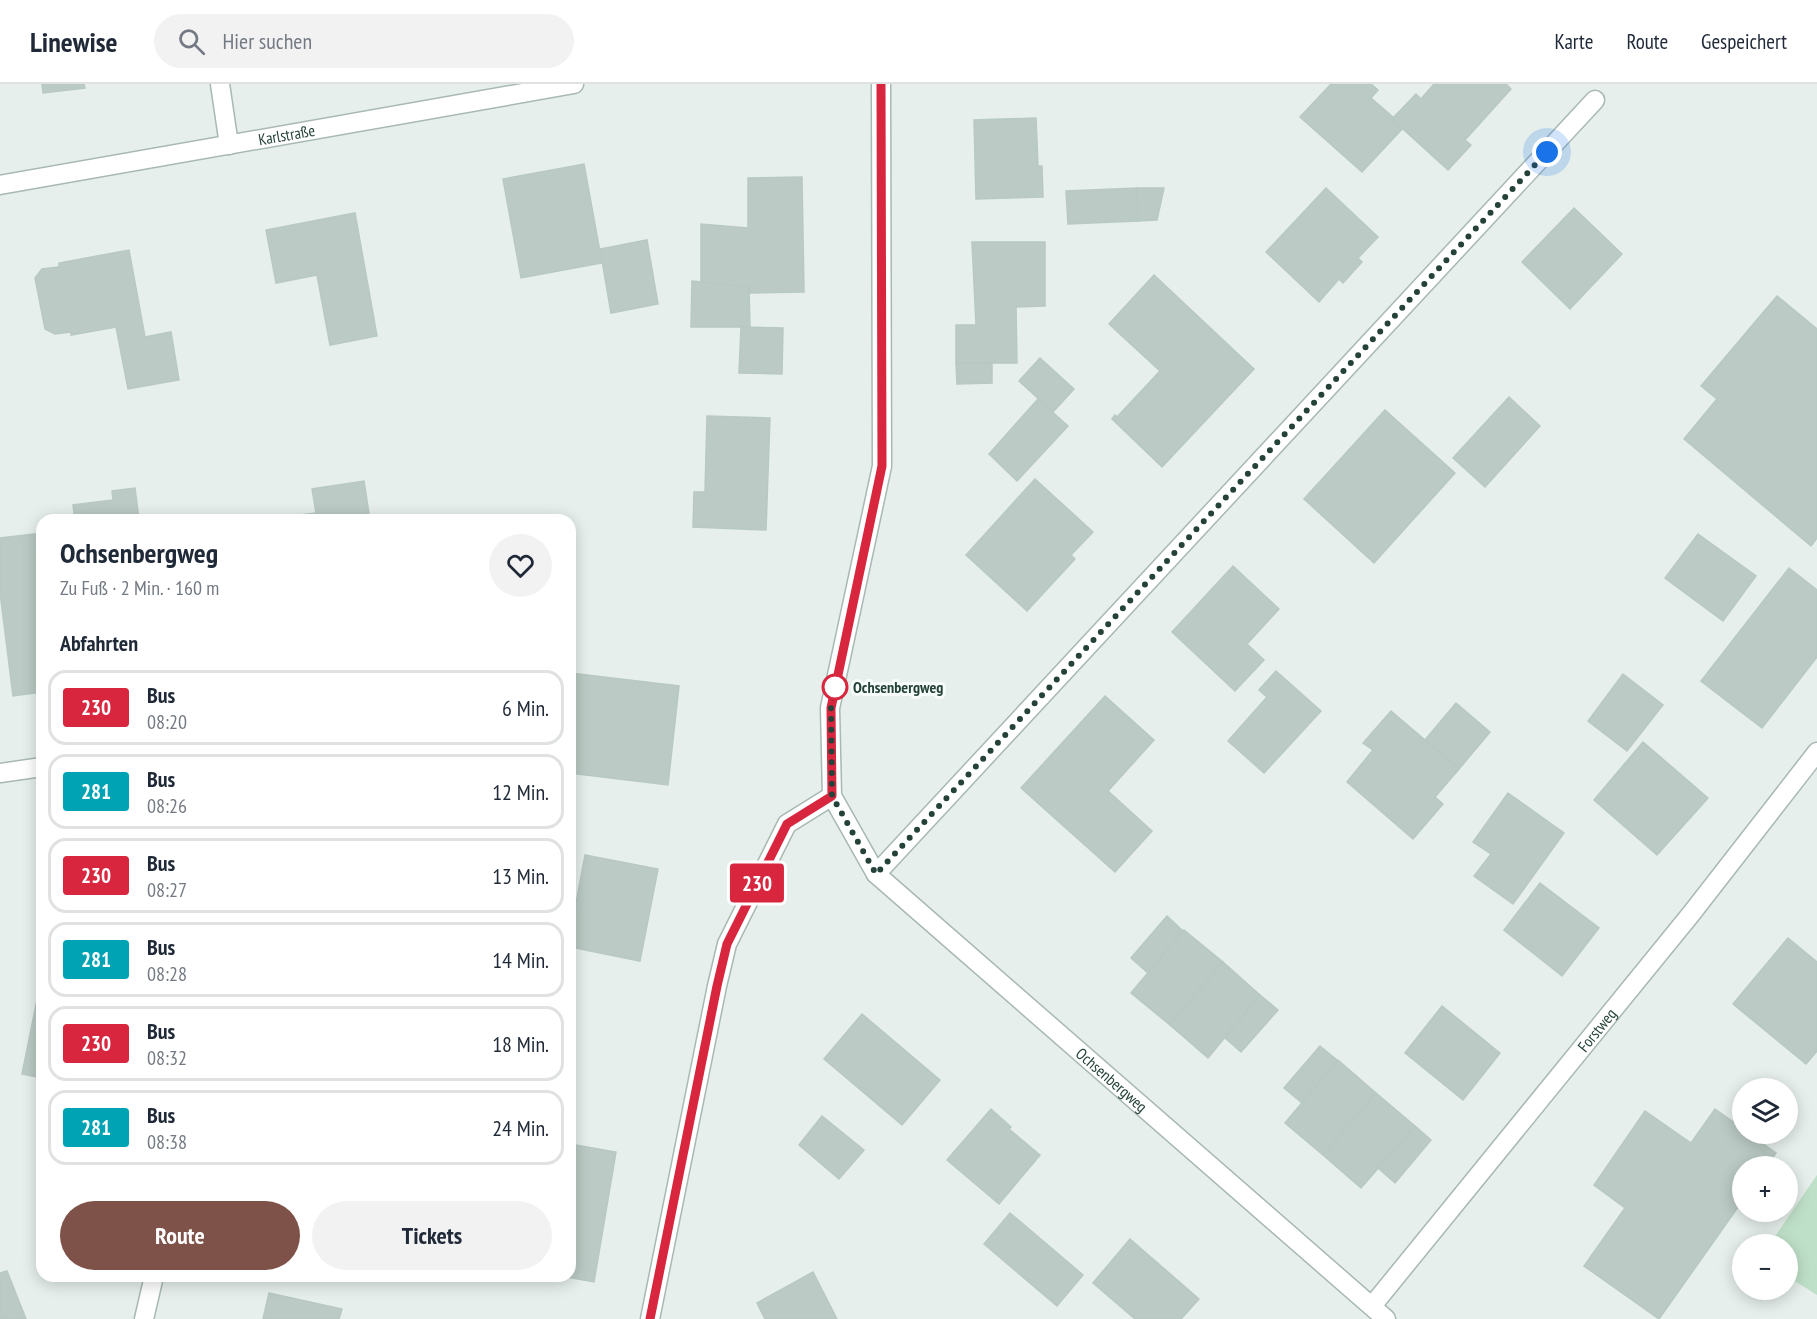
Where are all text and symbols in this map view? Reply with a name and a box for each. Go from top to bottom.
search box [154,14,574,68]
text: Linewise [30,23,118,60]
icon: search [175,25,208,58]
text: Hier suchen [223,27,312,55]
text: Karte [1555,28,1593,55]
text: Route [1626,28,1668,55]
text: Gespeichert [1701,28,1787,55]
street label: Karlstraße [257,120,316,149]
your location [1532,137,1562,167]
text: Ochsenbergweg [60,534,218,571]
button: heart [489,534,552,597]
text: Zu Fuß · 2 Min. · 160 m [60,575,219,601]
text: Abfahrten [60,629,138,657]
marker: Ochsenbergweg [822,674,848,700]
place label: Ochsenbergweg [853,677,943,697]
text: Bus [147,681,175,709]
text: 230 [81,694,111,721]
text: 6 Min. [502,694,549,722]
text: 08:20 [147,709,187,735]
text: Bus [147,765,175,793]
text: 281 [81,778,111,805]
text: 12 Min. [492,778,549,806]
text: 08:26 [147,793,187,819]
text: Bus [147,849,175,877]
text: 230 [81,862,111,889]
text: 13 Min. [492,862,549,890]
line badge: 230 [722,864,792,902]
text: 230 [742,870,772,897]
text: 08:27 [147,877,187,903]
text: Bus [147,933,175,961]
text: 281 [81,946,111,973]
text: 14 Min. [492,946,549,974]
text: 08:28 [147,961,187,987]
street label: Forstweg [1573,1004,1620,1056]
text: Bus [147,1017,175,1045]
text: 230 [81,1030,111,1057]
text: 18 Min. [492,1030,549,1058]
street label: Ochsenbergweg [1072,1043,1152,1116]
text: 08:32 [147,1045,187,1071]
map controls [1732,1078,1798,1300]
button: layers [1732,1078,1798,1144]
text: Bus [147,1101,175,1129]
text: 281 [81,1114,111,1141]
text: 24 Min. [492,1114,549,1142]
text: 08:38 [147,1129,187,1155]
button: + [1732,1156,1798,1222]
button: Route [60,1201,300,1270]
button: Tickets [312,1201,552,1270]
button: − [1732,1234,1798,1300]

